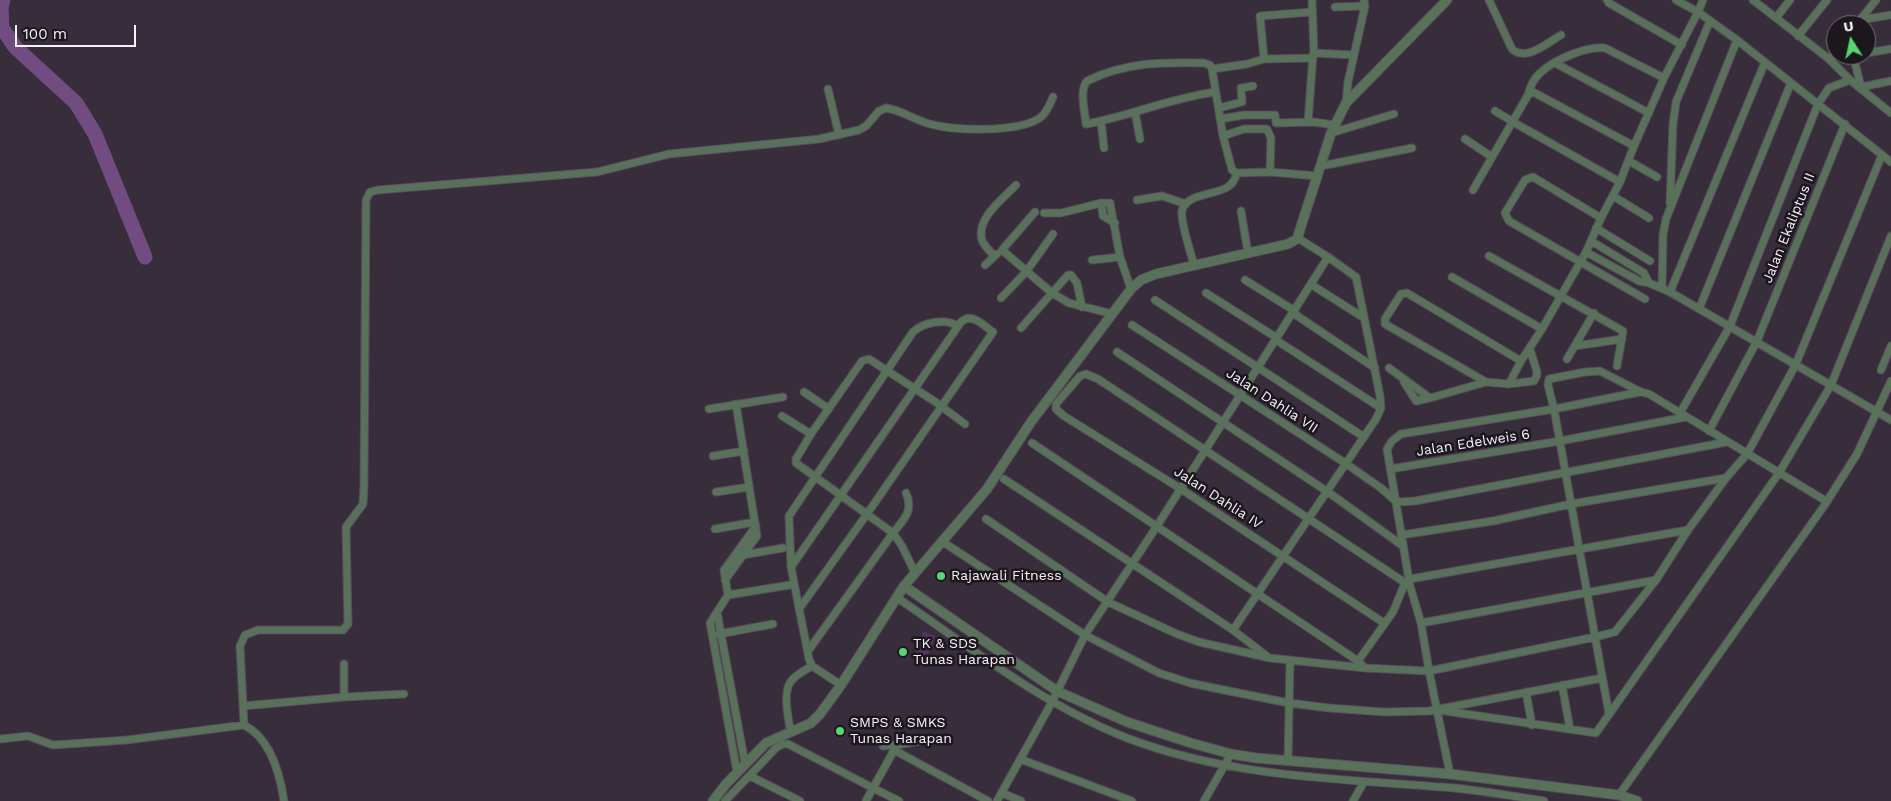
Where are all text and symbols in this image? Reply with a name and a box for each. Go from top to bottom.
scale bar [18,15,139,47]
north arrow [1826,15,1876,65]
text: U [1842,17,1855,35]
text: 100 m [23,25,67,43]
street label: Jalan Ekaliptus II [1759,170,1819,286]
street label: Jalan Dahlia VII [1223,365,1321,437]
street label: Jalan Edelweis 6 [1415,426,1531,460]
street label: Jalan Dahlia IV [1171,463,1265,533]
place label: Rajawali Fitness [951,568,1062,584]
marker: Rajawali Fitness [935,570,947,582]
place label: TK & SDS Tunas Harapan [913,636,1015,669]
marker: TK & SDS Tunas Harapan [897,646,909,658]
place label: SMPS & SMKS Tunas Harapan [850,715,952,748]
marker: SMPS & SMKS Tunas Harapan [834,725,846,737]

